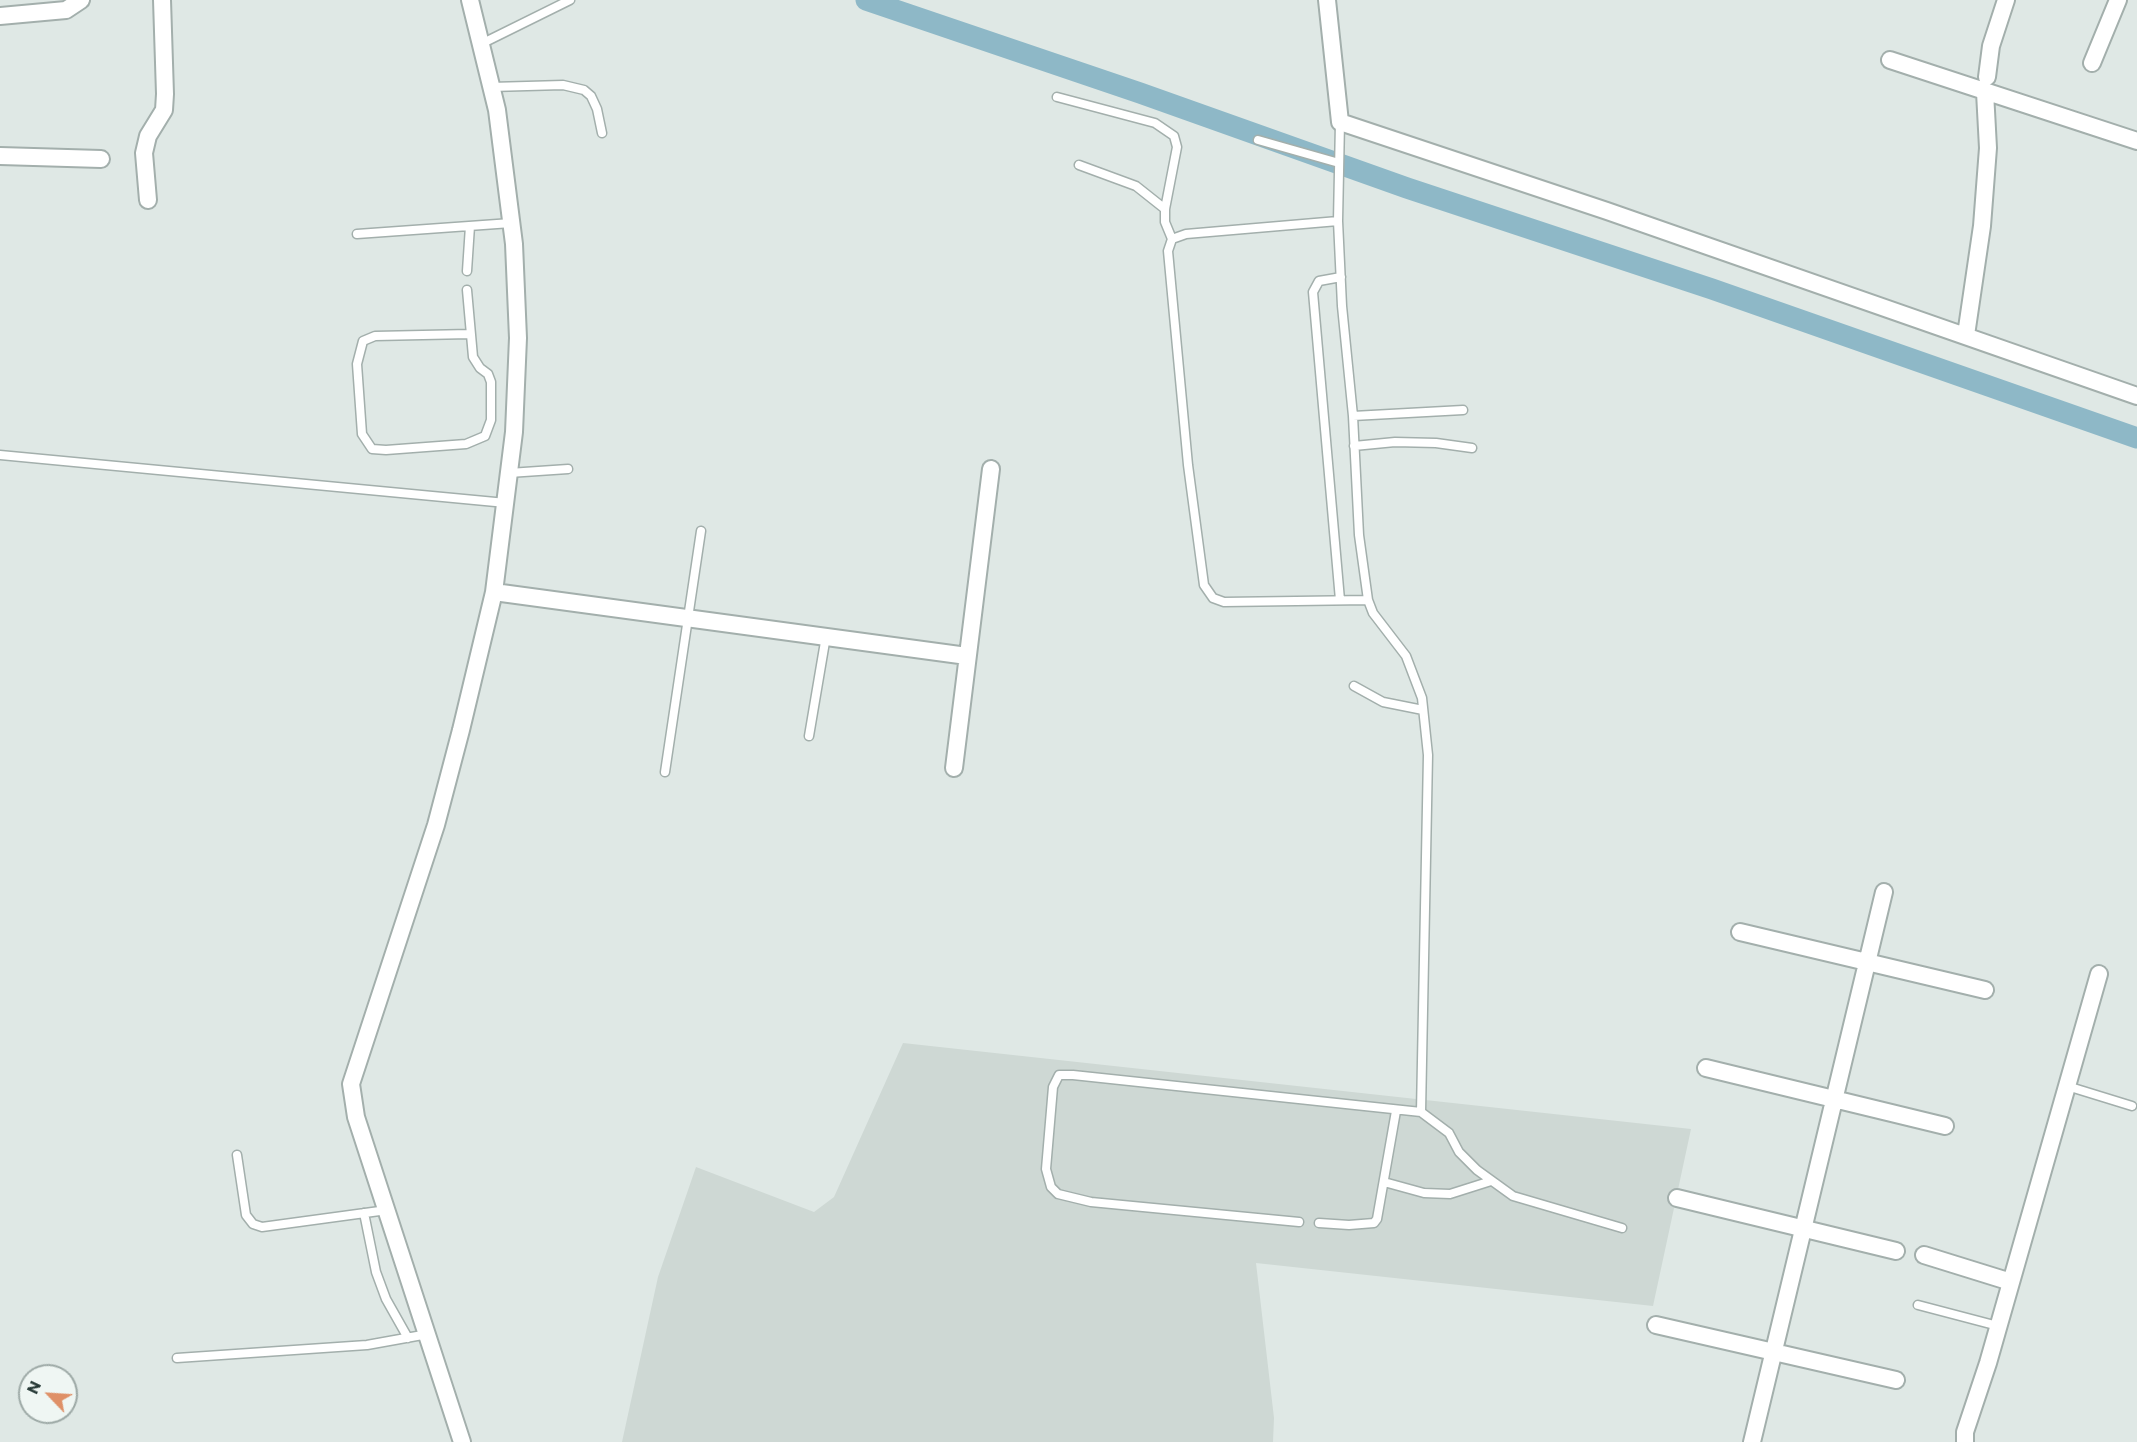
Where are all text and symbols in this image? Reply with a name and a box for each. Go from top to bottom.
north arrow [18,1364,78,1424]
text: N [22,1378,44,1396]

